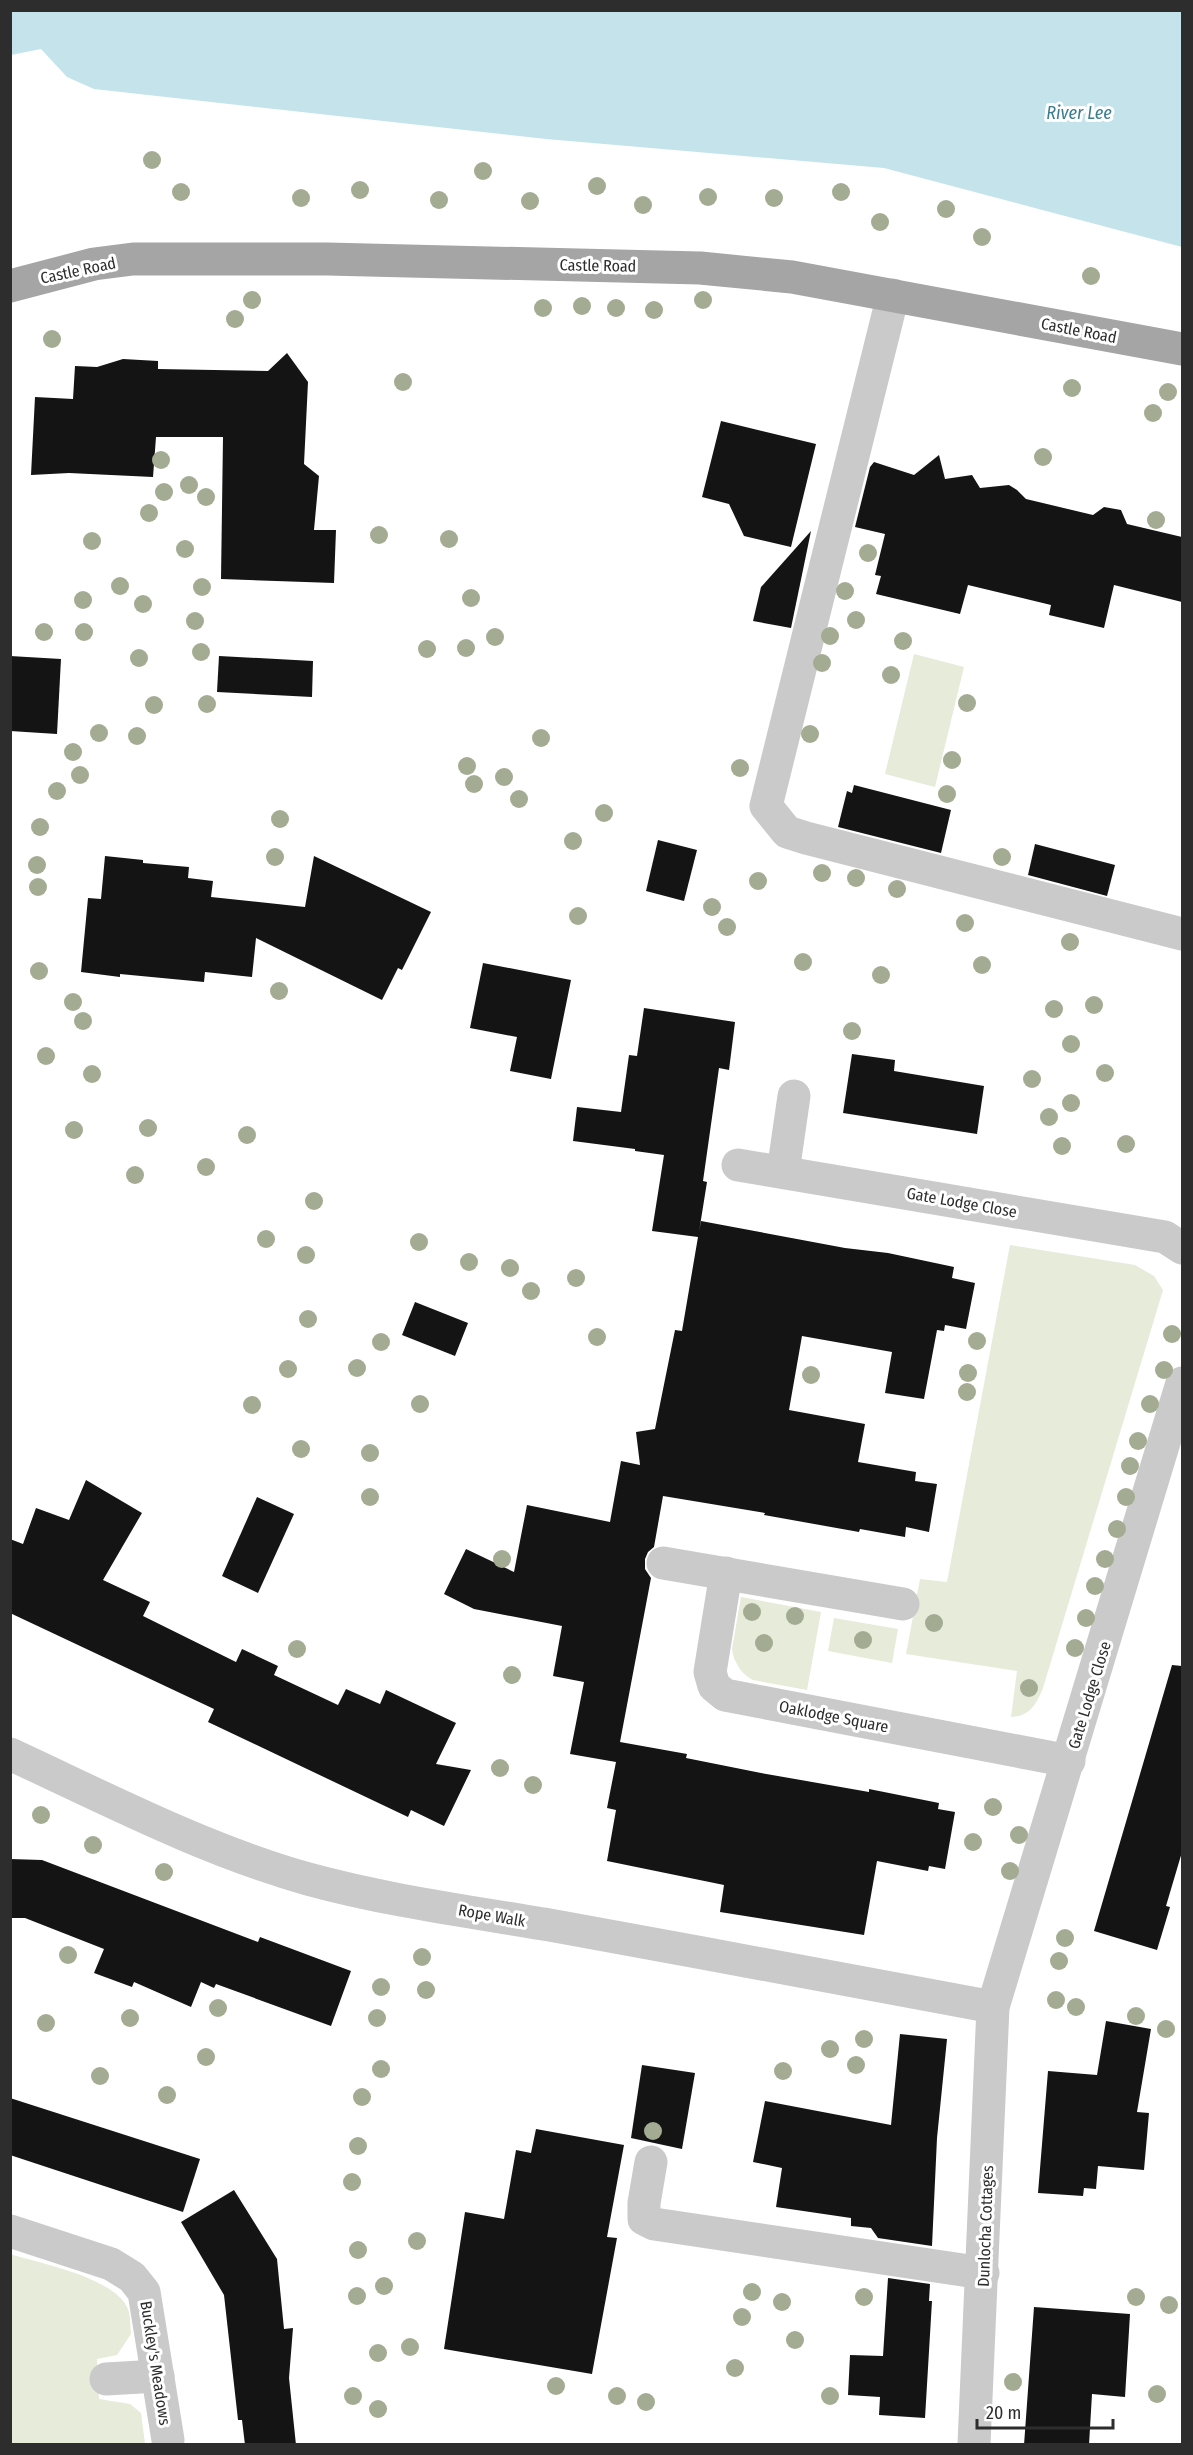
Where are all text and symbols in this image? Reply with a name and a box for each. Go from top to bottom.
water label: River Lee [1046,102,1112,124]
street label: Castle Road [39,253,118,288]
street label: Castle Road [560,255,636,276]
street label: Castle Road [1040,314,1118,347]
street label: Gate Lodge Close [905,1183,1019,1222]
street label: Gate Lodge Close [1064,1639,1115,1751]
street label: Oaklodge Square [778,1697,890,1736]
street label: Rope Walk [457,1900,528,1931]
street label: Dunlocha Cottages [974,2165,997,2287]
street label: Buckley's Meadows [136,2300,175,2427]
scale bar [977,2392,1114,2430]
text: 20 m [986,2402,1021,2424]

